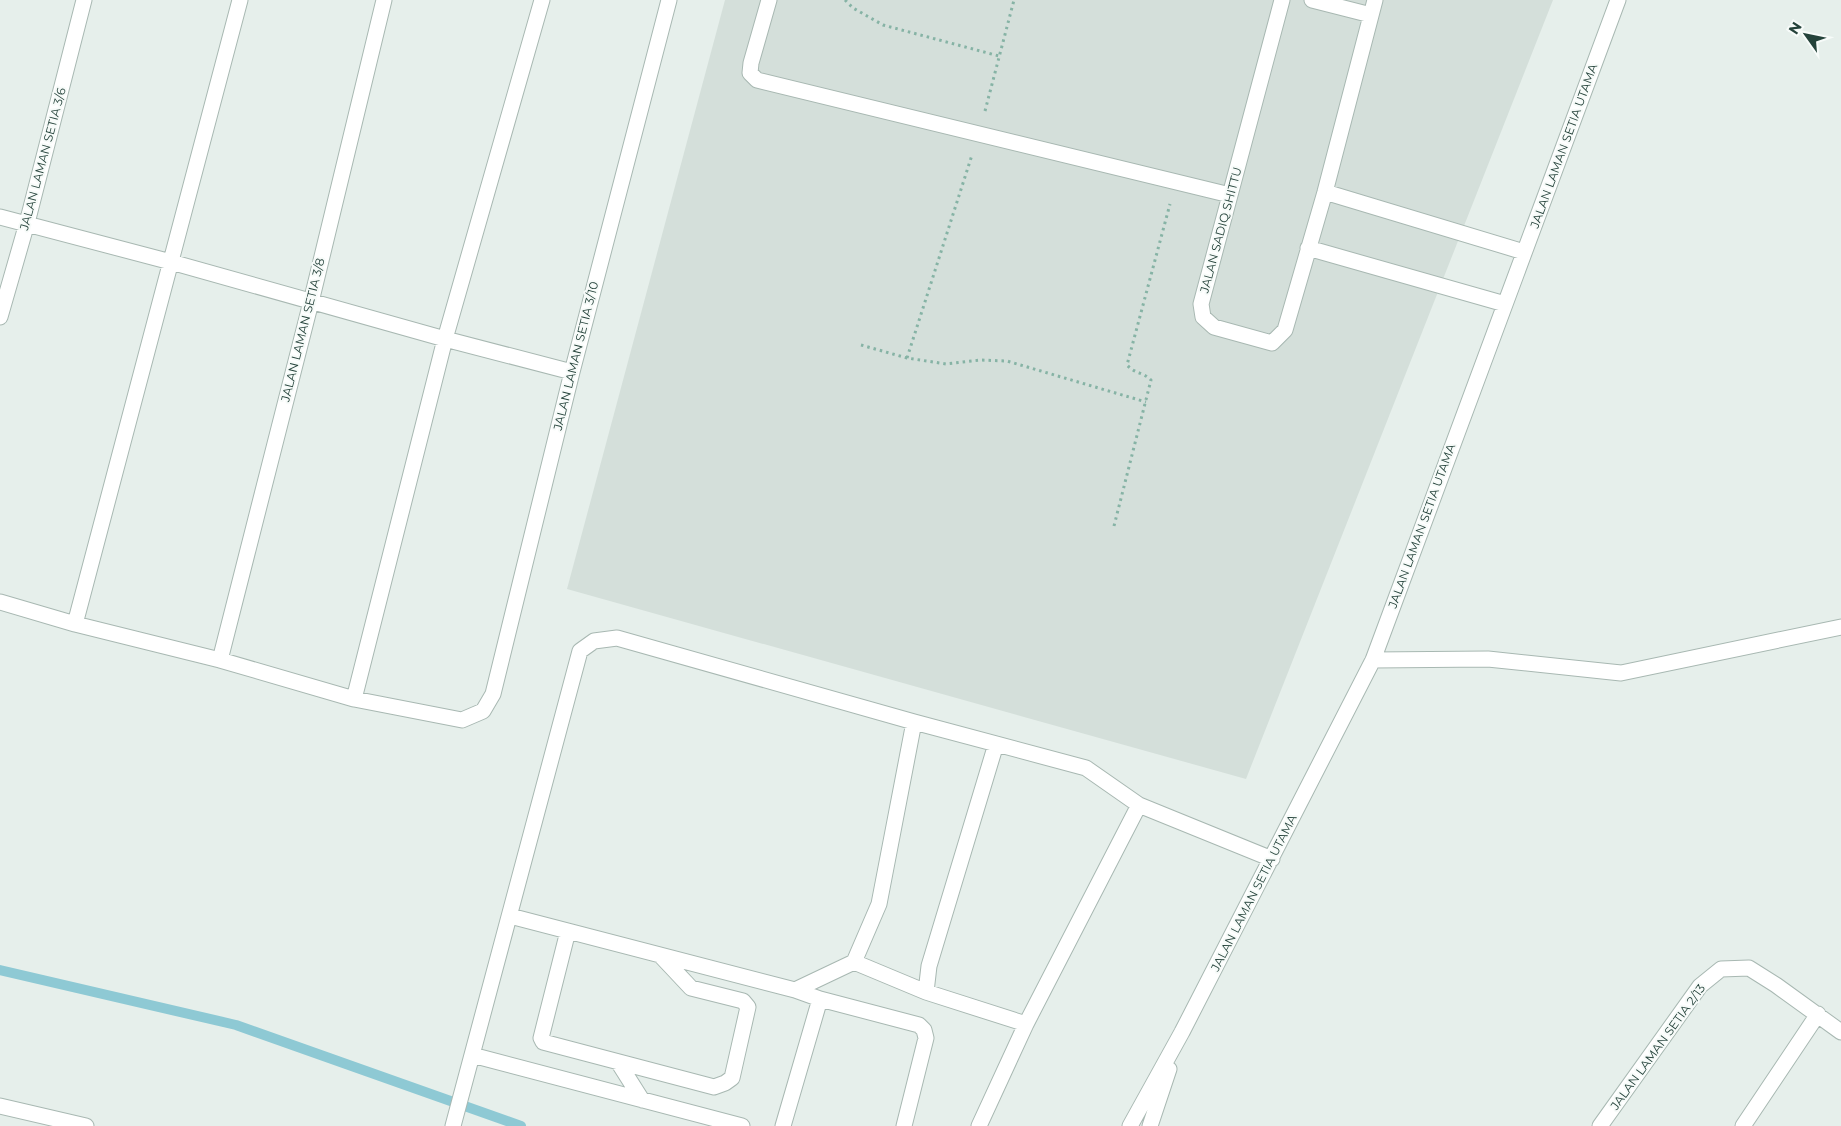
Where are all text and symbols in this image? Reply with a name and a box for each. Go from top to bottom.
north arrow [1781,10,1831,60]
text: N [1784,18,1806,38]
street label: JALAN LAMAN SETIA UTAMA [1526,61,1600,231]
street label: JALAN LAMAN SETIA 3/6 [16,86,69,233]
street label: JALAN SADIQ SHITTU [1196,165,1245,295]
street label: JALAN LAMAN SETIA 3/8 [277,256,328,404]
street label: JALAN LAMAN SETIA 3/10 [550,280,601,433]
street label: JALAN LAMAN SETIA UTAMA [1384,441,1458,611]
street label: JALAN LAMAN SETIA UTAMA [1207,812,1300,974]
street label: JALAN LAMAN SETIA 2/13 [1606,981,1708,1113]

